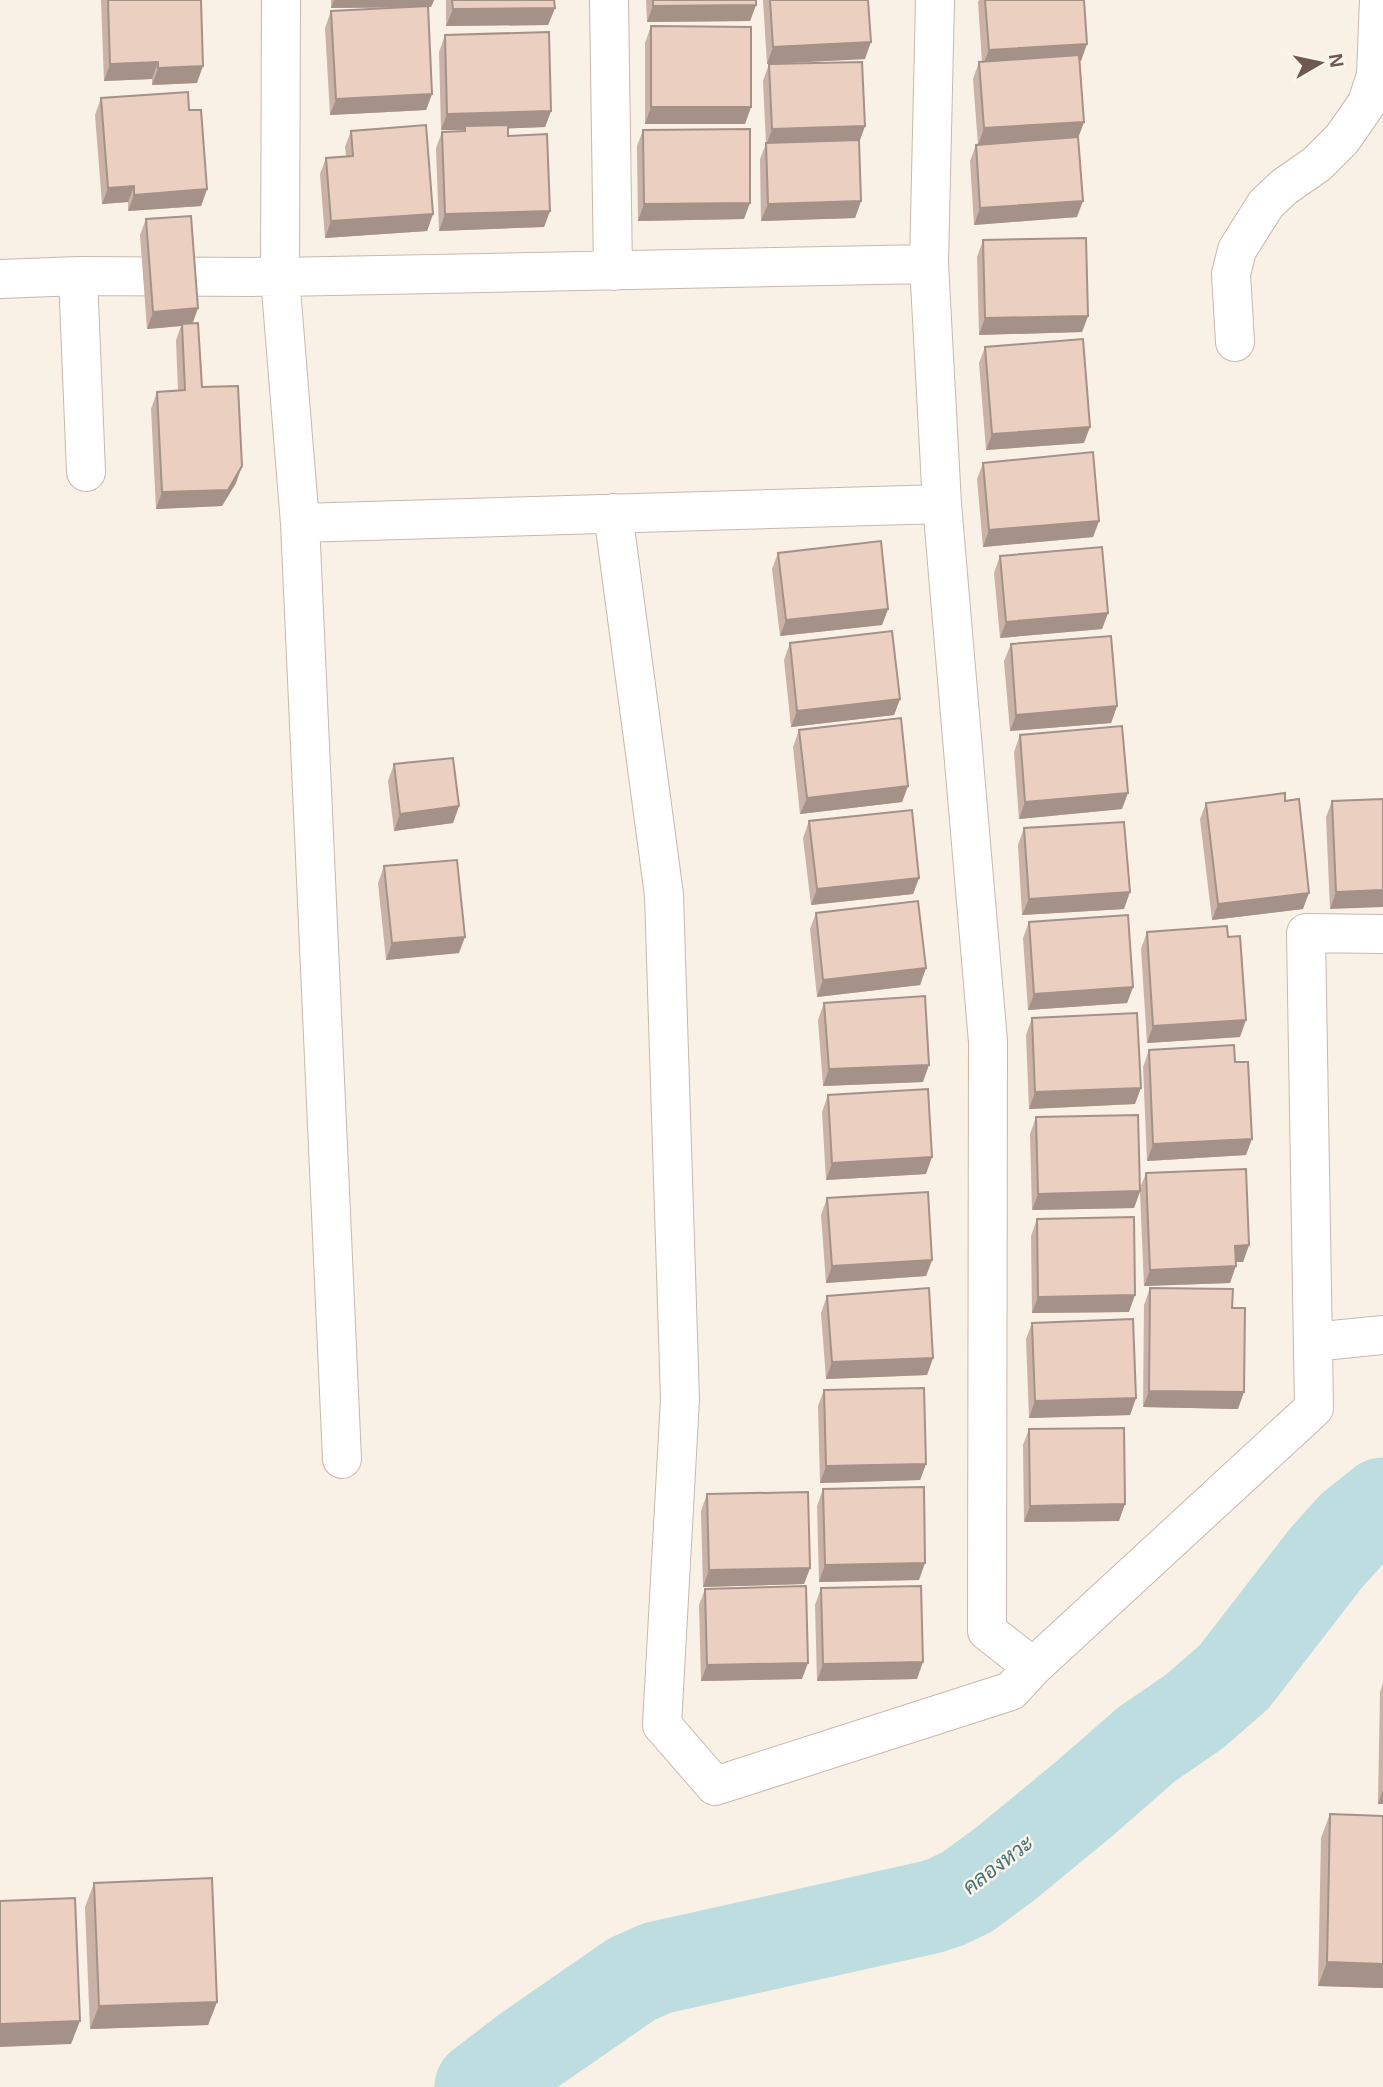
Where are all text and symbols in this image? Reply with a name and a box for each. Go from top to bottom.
north arrow [1285,28,1355,98]
text: N [1325,52,1348,69]
water label: คลองหวะ [958,1830,1038,1898]

